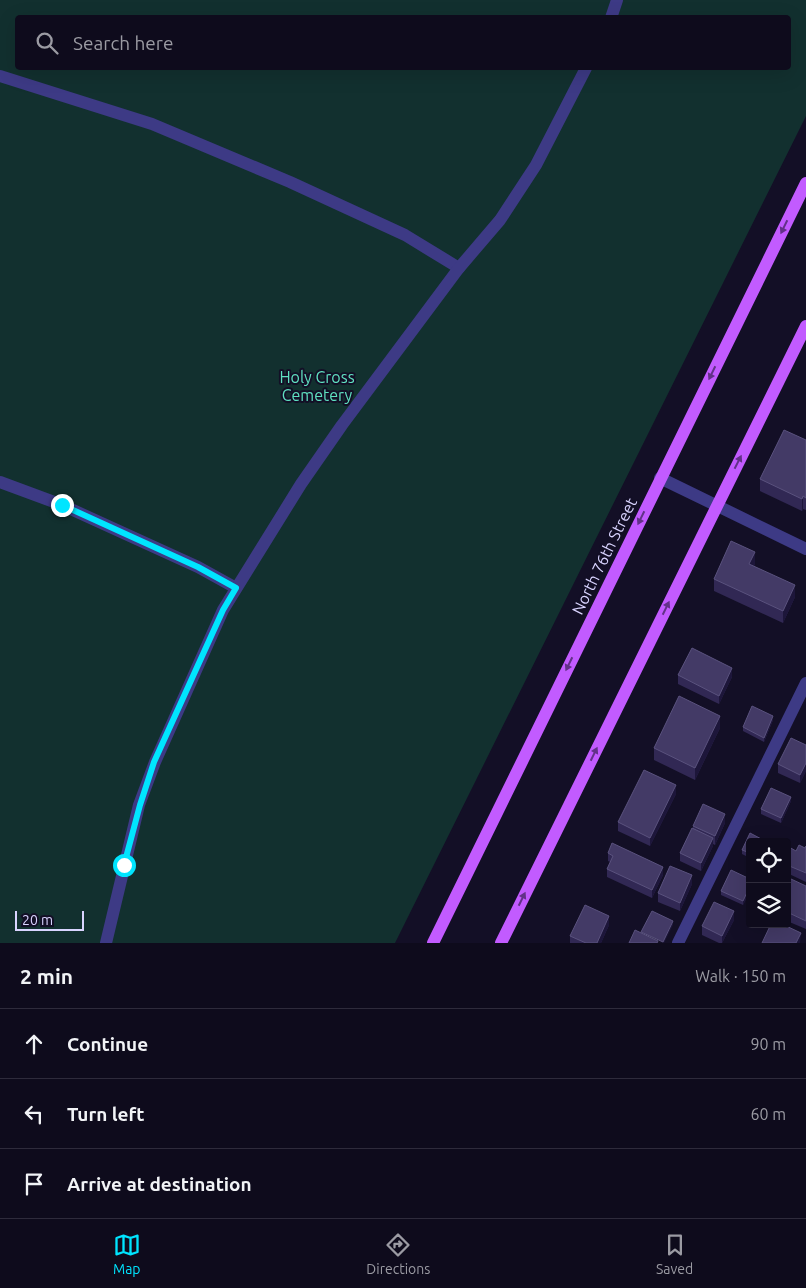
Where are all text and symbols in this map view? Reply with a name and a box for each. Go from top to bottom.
search box [15,15,791,70]
icon: search [33,29,61,57]
text: Search here [73,32,173,54]
one-way arrow [780,220,788,234]
one-way arrow [708,365,716,380]
park label: Holy Cross Cemetery [279,368,355,404]
one-way arrow [734,455,742,469]
route end [51,494,74,517]
street label: North 76th Street [568,494,640,617]
one-way arrow [636,511,645,526]
one-way arrow [662,601,670,615]
one-way arrow [565,657,573,672]
one-way arrow [590,746,598,761]
map controls [746,838,791,928]
button: locate [746,838,791,883]
route start [113,854,136,877]
button: layers [746,883,791,928]
one-way arrow [519,892,527,906]
scale bar [15,908,84,931]
text: 20 m [22,912,53,928]
text: 2 min [20,964,73,988]
text: Walk · 150 m [695,967,786,985]
icon: ahead [20,1030,48,1058]
text: Continue [67,1033,148,1055]
text: 90 m [750,1035,786,1053]
icon: left [20,1100,48,1128]
text: Turn left [67,1103,145,1125]
text: 60 m [750,1105,786,1123]
icon: arrive [20,1170,48,1198]
text: Arrive at destination [67,1173,252,1195]
tab: Map [113,1231,141,1277]
tab: Directions [366,1231,430,1277]
tab: Saved [656,1231,693,1277]

